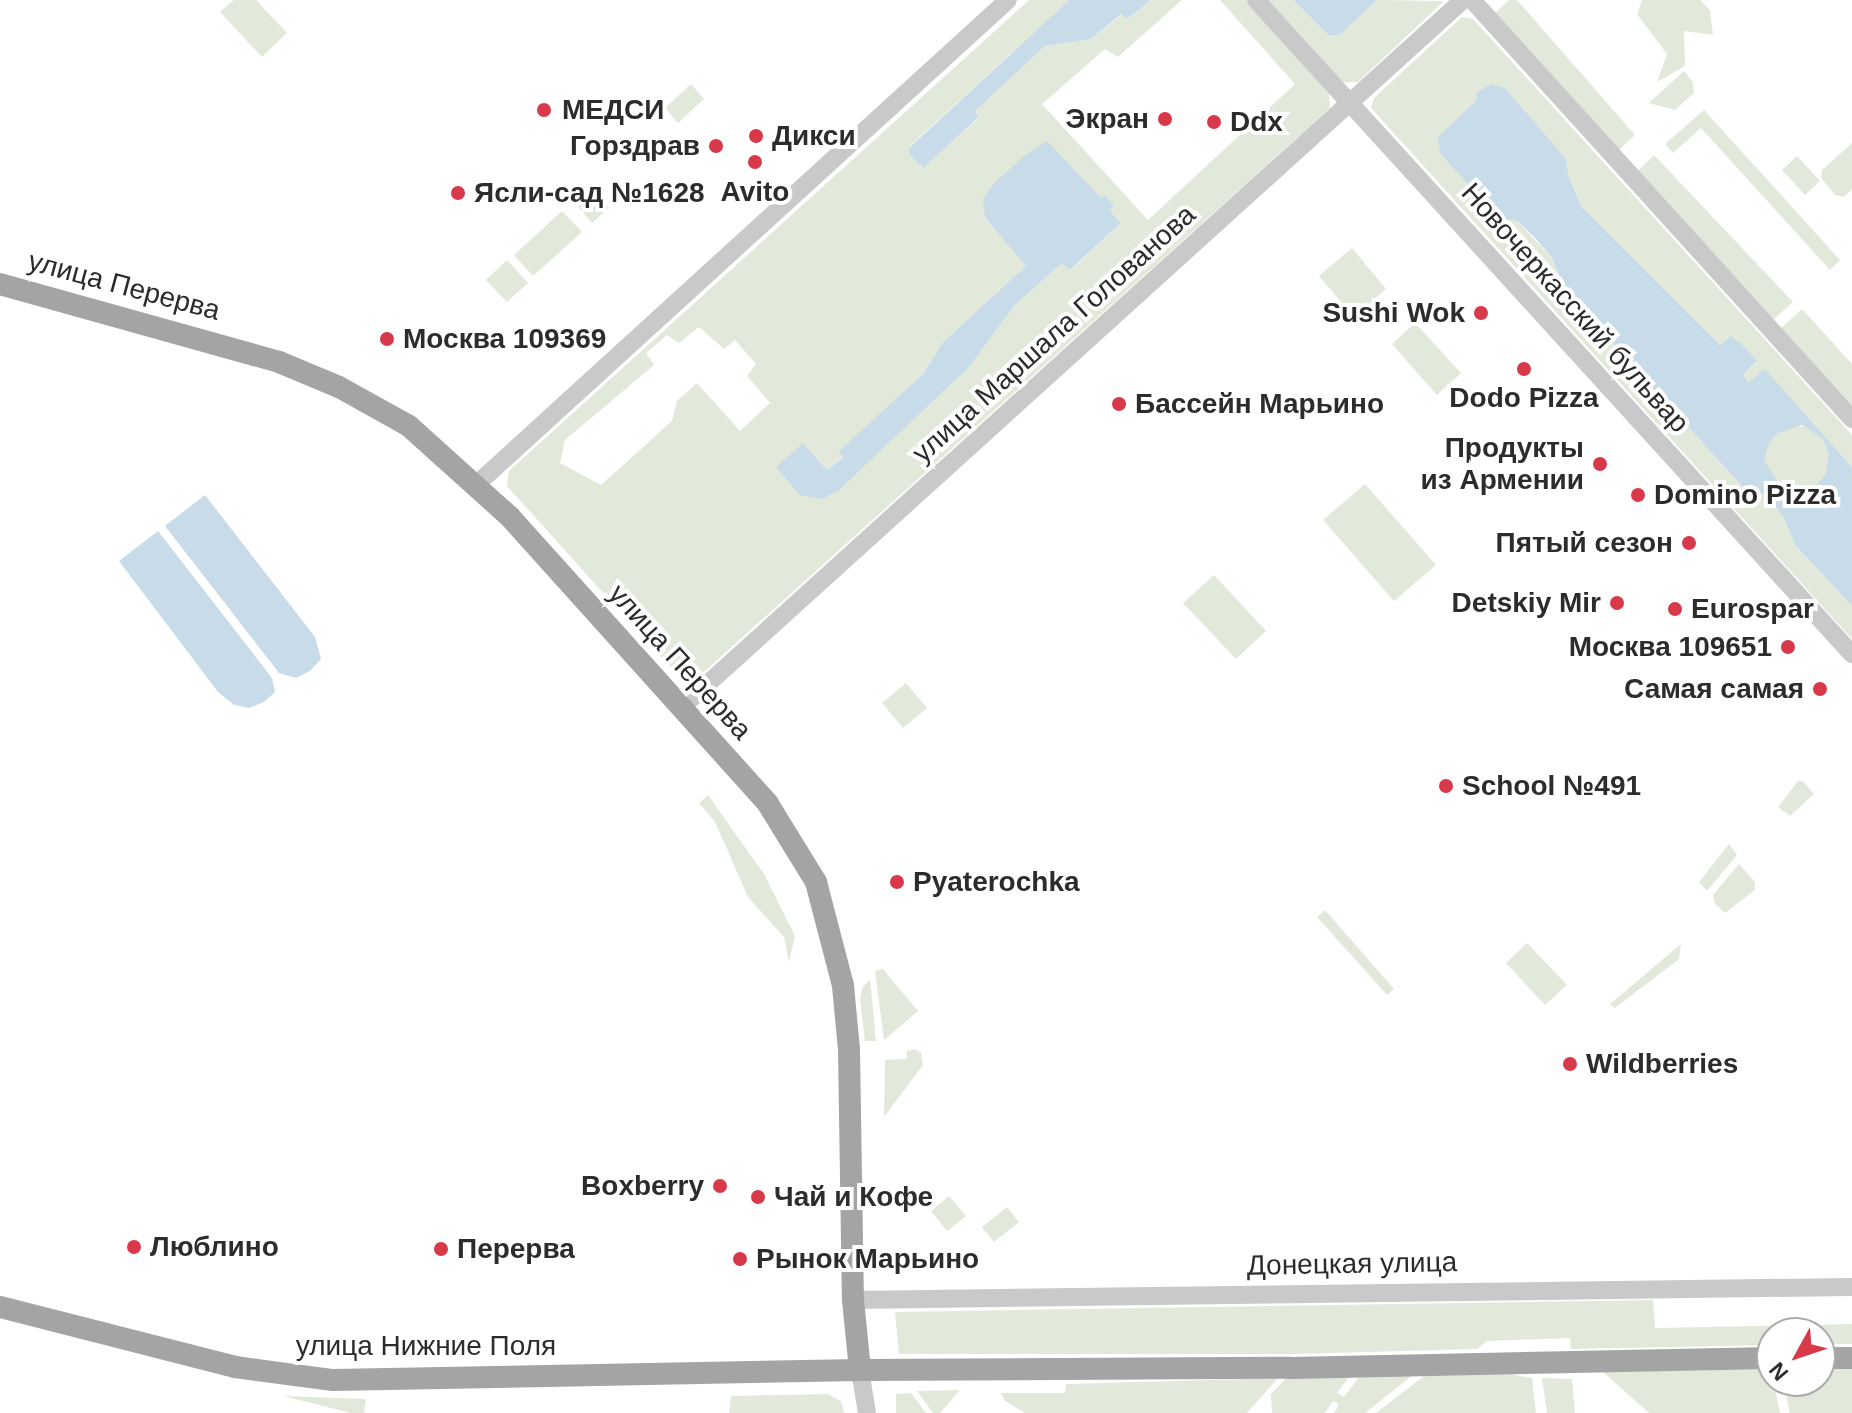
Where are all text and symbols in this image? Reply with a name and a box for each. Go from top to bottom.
place label: МЕДСИ [562,93,664,127]
marker: МЕДСИ [533,99,555,121]
place label: Экран [1065,102,1149,136]
place label: Ddx [1230,105,1283,139]
marker: Экран [1156,110,1174,128]
marker: Ddx [1205,113,1223,131]
place label: Дикси [772,119,856,153]
marker: Дикси [747,127,765,145]
place label: Горздрав [570,129,700,163]
marker: Горздрав [707,137,725,155]
marker: Avito [746,153,764,171]
place label: Avito [721,175,789,209]
place label: Ясли-сад №1628 [474,176,705,210]
street label: Новочеркасский бульвар [1454,176,1696,440]
marker: Ясли-сад №1628 [449,184,467,202]
street label: улица Маршала Голованова [906,198,1202,470]
street label: улица Перерва [24,244,224,328]
place label: Sushi Wok [1322,296,1465,330]
marker: Sushi Wok [1472,304,1490,322]
place label: Москва 109369 [403,322,606,356]
marker: Москва 109369 [378,330,396,348]
marker: Dodo Pizza [1515,360,1533,378]
place label: Dodo Pizza [1449,381,1599,415]
place label: Бассейн Марьино [1135,387,1384,421]
marker: Бассейн Марьино [1110,395,1128,413]
place label: Продукты из Армении [1421,431,1584,497]
marker: Продукты из Армении [1591,455,1609,473]
place label: Domino Pizza [1654,478,1836,512]
marker: Domino Pizza [1629,486,1647,504]
place label: Пятый сезон [1496,526,1673,560]
marker: Пятый сезон [1680,534,1698,552]
street label: улица Перерва [602,577,758,747]
place label: Detskiy Mir [1452,586,1601,620]
place label: Eurospar [1691,592,1814,626]
marker: Detskiy Mir [1608,594,1626,612]
marker: Eurospar [1666,600,1684,618]
place label: Москва 109651 [1569,630,1772,664]
marker: Москва 109651 [1779,638,1797,656]
place label: Самая самая [1624,672,1804,706]
marker: Самая самая [1811,680,1829,698]
place label: School №491 [1462,769,1641,803]
marker: School №491 [1437,777,1455,795]
place label: Pyaterochka [913,865,1080,899]
marker: Pyaterochka [888,873,906,891]
place label: Wildberries [1586,1047,1738,1081]
marker: Wildberries [1561,1055,1579,1073]
place label: Boxberry [581,1169,704,1203]
marker: Boxberry [711,1177,729,1195]
place label: Чай и Кофе [774,1180,933,1214]
marker: Чай и Кофе [749,1188,767,1206]
place label: Люблино [150,1230,279,1264]
place label: Перерва [457,1232,575,1266]
marker: Люблино [125,1238,143,1256]
marker: Перерва [432,1240,450,1258]
place label: Рынок Марьино [756,1242,979,1276]
street label: Донецкая улица [1247,1245,1457,1283]
marker: Рынок Марьино [731,1250,749,1268]
north arrow [1756,1317,1836,1397]
street label: улица Нижние Поля [296,1329,556,1363]
text: N [1764,1357,1793,1386]

